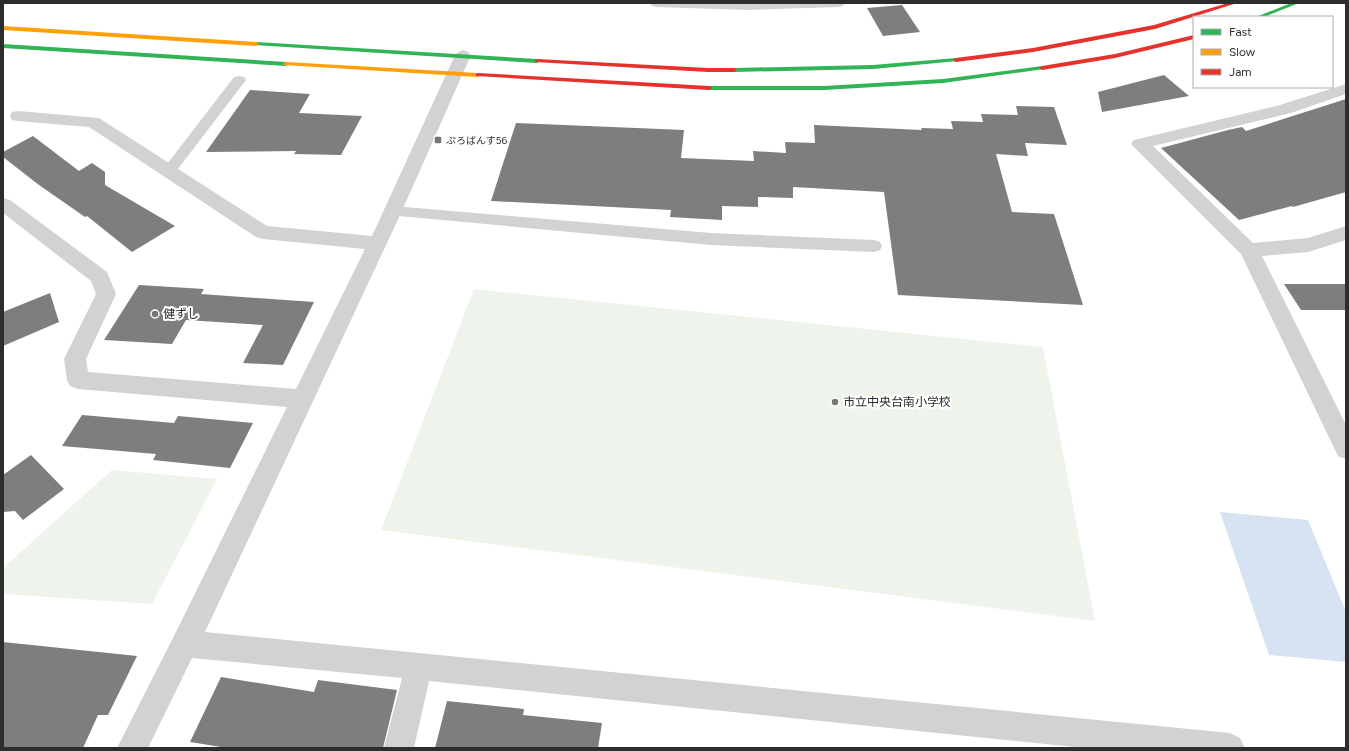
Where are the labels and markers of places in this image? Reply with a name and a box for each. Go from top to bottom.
place label: ぷろばんす56 [446,134,508,147]
marker: ぷろばんす56 [433,135,443,145]
place label: 健ずし [163,307,199,321]
marker: 健ずし [150,309,160,319]
place label: 市立中央台南小学校 [843,395,951,409]
marker: 市立中央台南小学校 [830,397,840,407]

